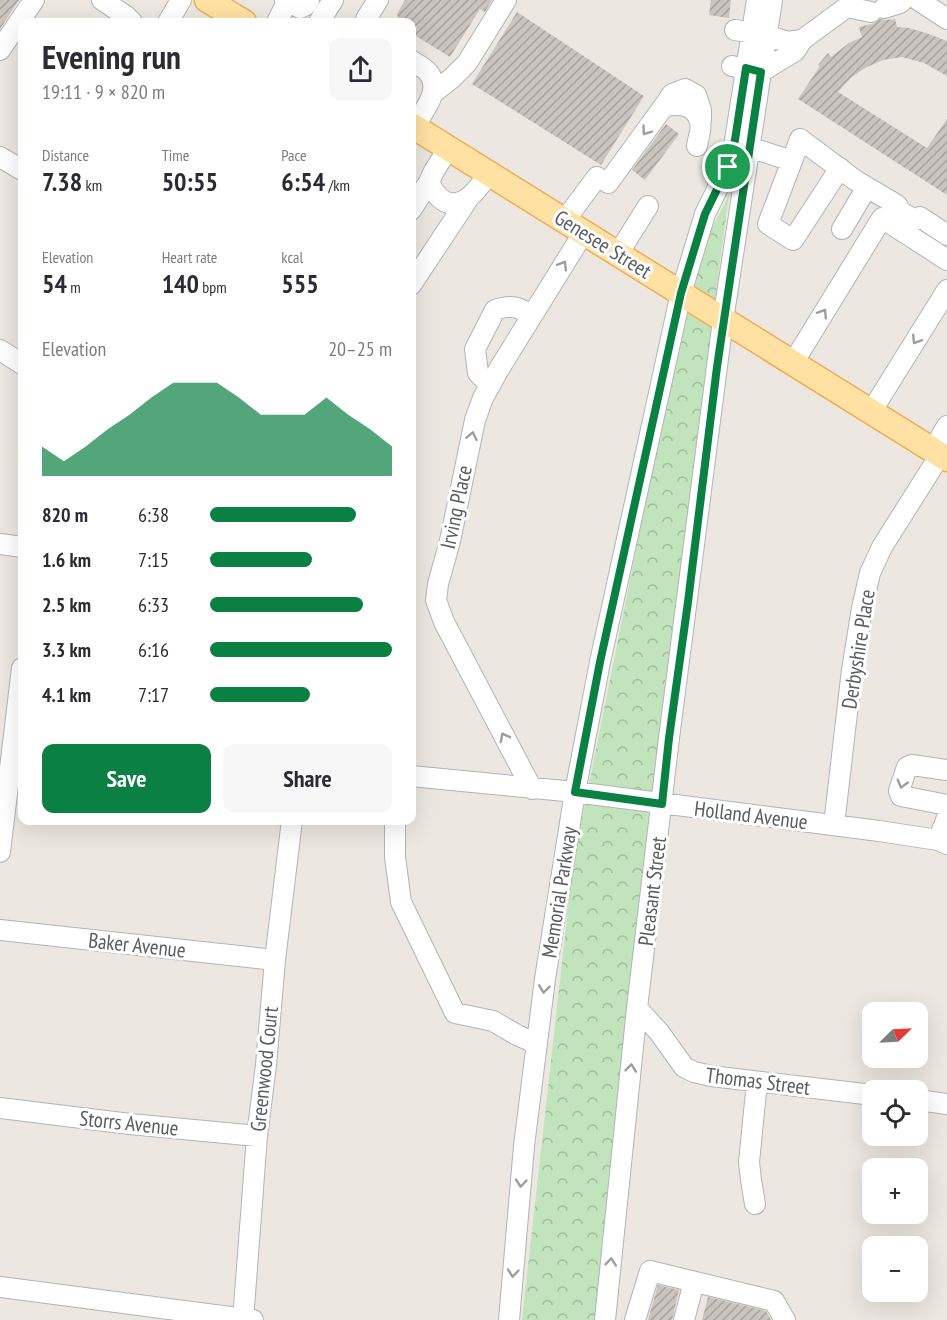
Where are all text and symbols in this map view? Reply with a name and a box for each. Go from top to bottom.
text: Evening run [42,35,181,78]
button: share [329,38,392,101]
text: 19:11 · 9 × 820 m [42,79,165,105]
one-way arrow [642,125,653,136]
pin [702,141,753,192]
text: Distance [42,145,89,165]
text: Time [162,145,189,165]
text: Pace [281,145,307,165]
icon: arrive [711,150,744,183]
text: 7.38 [42,165,82,198]
text: 50:55 [162,165,218,198]
text: 6:54 [281,165,325,198]
text: km [82,175,102,195]
text: /km [325,175,350,195]
street label: Genesee Street [550,204,657,284]
text: Elevation [42,247,93,267]
text: Heart rate [162,247,217,267]
text: kcal [281,247,303,267]
one-way arrow [556,261,568,271]
text: 54 [42,267,67,300]
text: 140 [162,267,199,300]
text: 555 [281,267,319,300]
text: m [67,277,81,297]
text: bpm [199,277,227,297]
one-way arrow [816,309,828,319]
one-way arrow [912,334,924,344]
text: Elevation [42,336,106,362]
text: 20–25 m [328,336,392,362]
one-way arrow [465,431,478,441]
street label: Irving Place [434,463,478,551]
text: 820 m [42,502,88,528]
text: 6:38 [138,502,169,528]
text: 1.6 km [42,547,91,573]
text: 7:15 [138,547,169,573]
street label: Derbyshire Place [835,587,881,711]
text: 2.5 km [42,592,91,618]
text: 6:33 [138,592,169,618]
text: 3.3 km [42,637,91,663]
text: 6:16 [138,637,169,663]
text: 4.1 km [42,682,91,708]
text: 7:17 [138,682,169,708]
one-way arrow [500,733,511,743]
button: Save [42,744,211,813]
button: Share [223,744,392,813]
one-way arrow [897,778,909,788]
street label: Holland Avenue [693,795,809,835]
street label: Memorial Parkway [535,824,583,960]
street label: Pleasant Street [632,835,672,947]
street label: Baker Avenue [87,926,187,964]
one-way arrow [538,985,551,994]
north arrow [862,1002,928,1068]
map controls [862,1002,928,1302]
street label: Greenwood Court [244,1005,284,1133]
street label: Thomas Street [704,1061,812,1101]
one-way arrow [624,1063,637,1072]
button: locate [862,1080,928,1146]
street label: Storrs Avenue [78,1104,180,1142]
button: + [862,1158,928,1224]
one-way arrow [515,1178,528,1187]
button: − [862,1236,928,1302]
one-way arrow [604,1257,617,1266]
one-way arrow [507,1269,520,1278]

